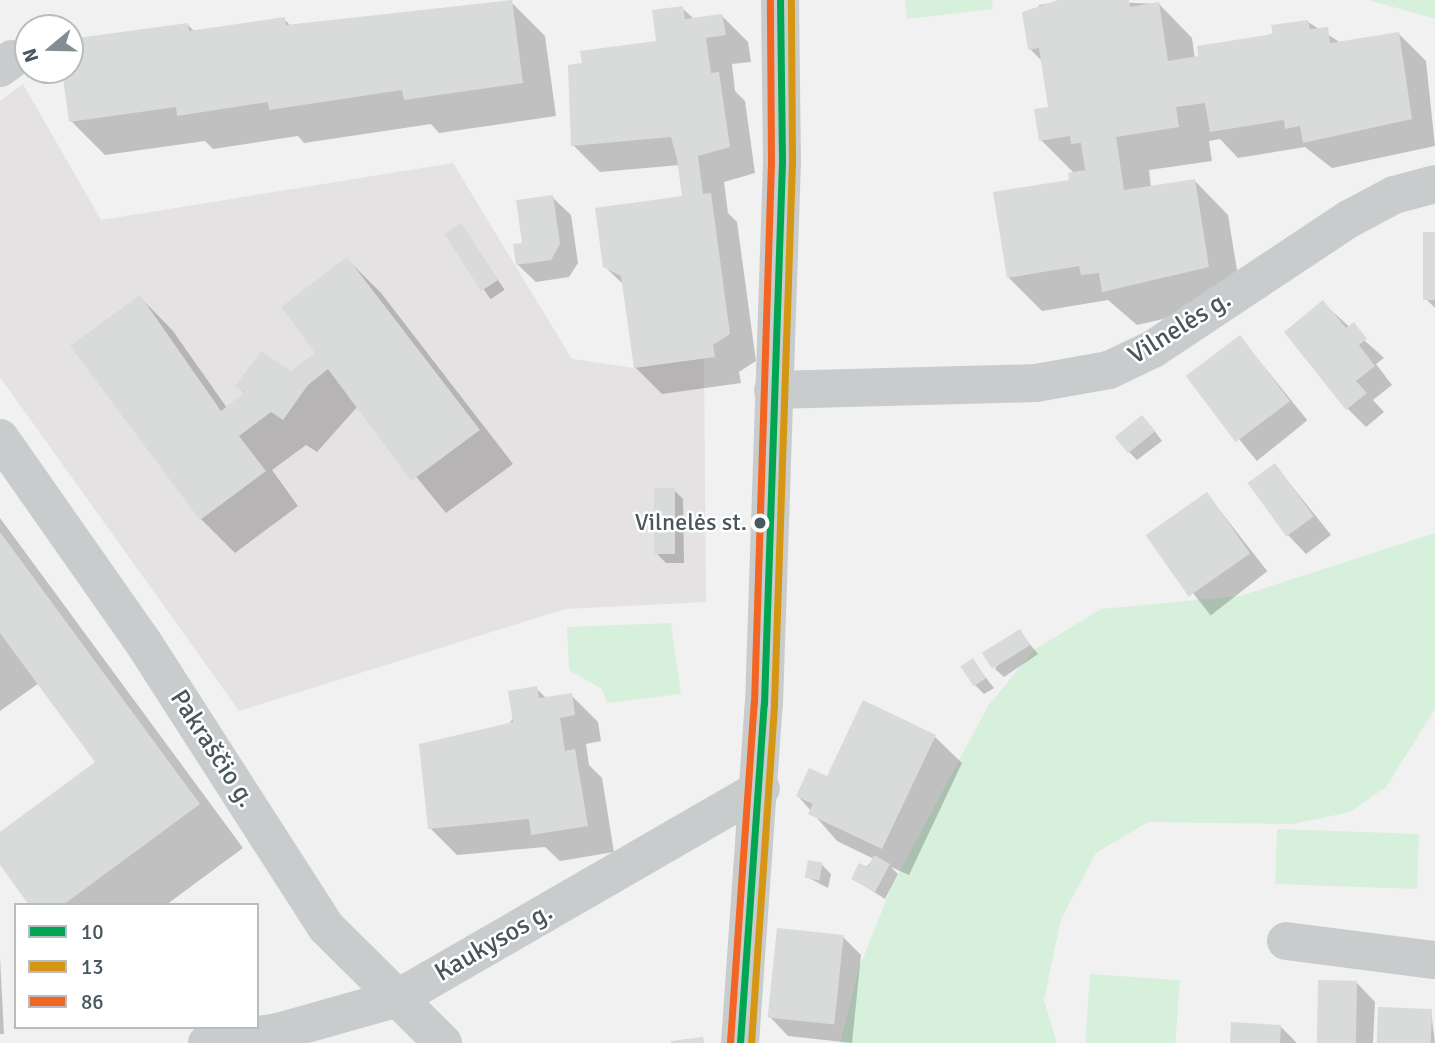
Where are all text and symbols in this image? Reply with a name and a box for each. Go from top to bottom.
north arrow [14,14,84,84]
text: N [18,45,45,65]
street label: Vilnelės g. [1123,284,1237,372]
place label: Vilnelės st. [635,509,747,537]
marker: Vilnelės st. [753,516,767,530]
street label: Pakraščio g. [163,684,261,814]
street label: Kaukysos g. [430,897,558,989]
legend [14,903,259,1029]
text: 10 [81,919,104,945]
text: 13 [81,954,104,980]
text: 86 [81,989,104,1015]

